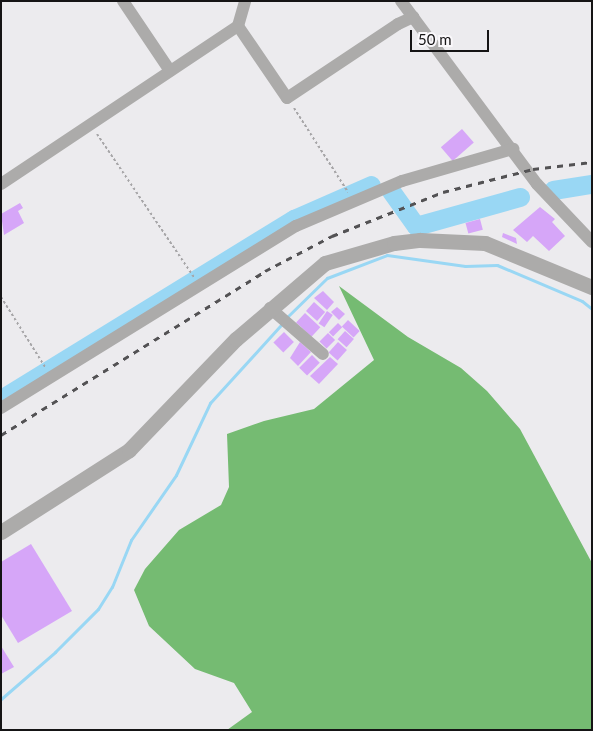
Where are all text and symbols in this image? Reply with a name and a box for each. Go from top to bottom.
scale bar [413,20,492,52]
text: 50 m [418,30,452,48]

